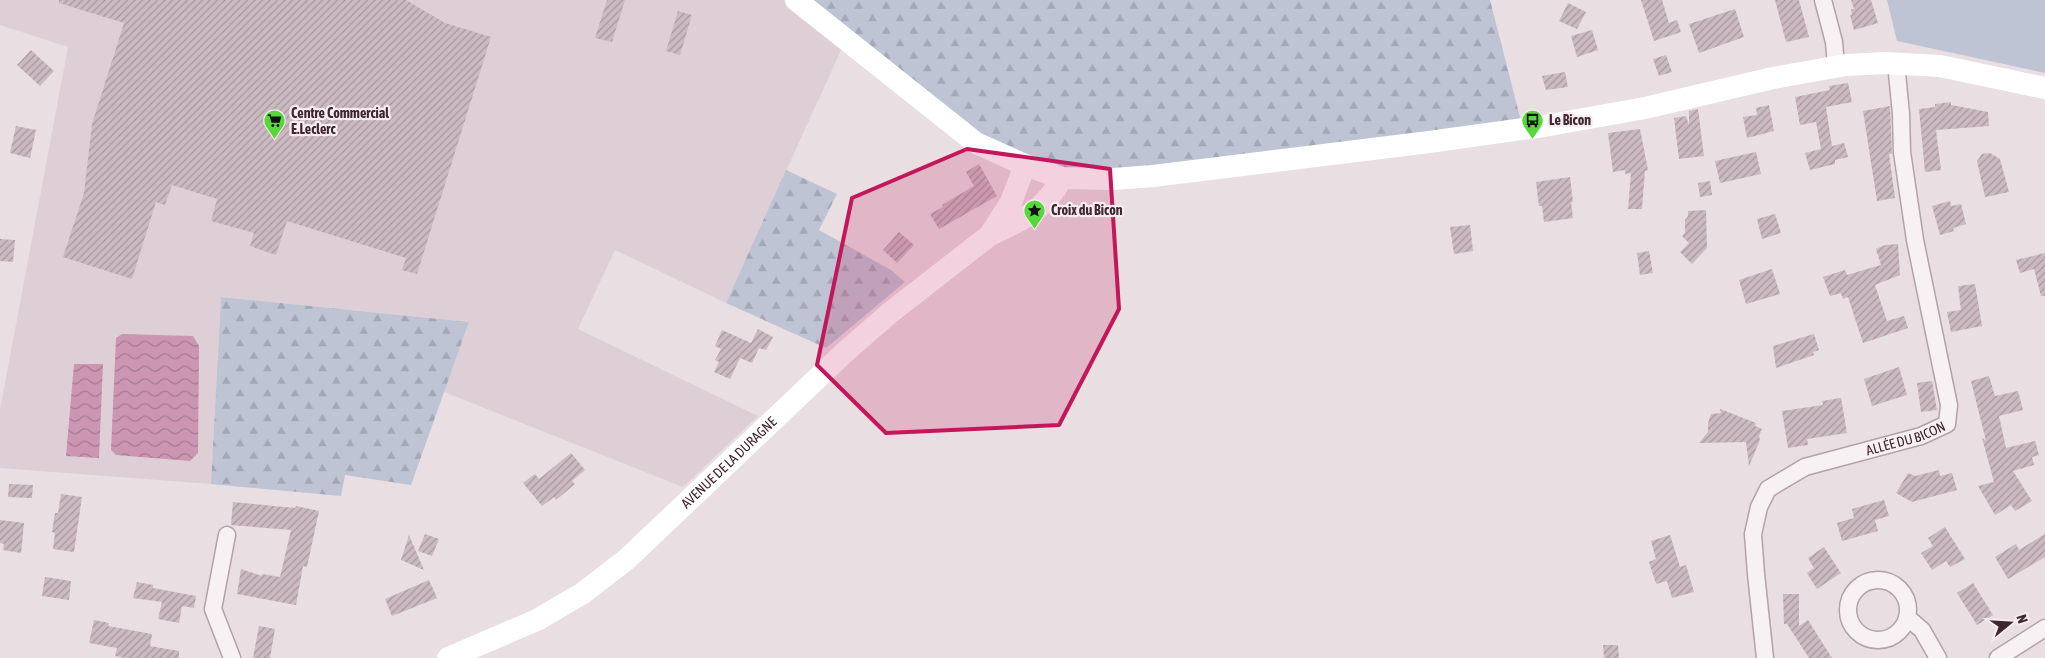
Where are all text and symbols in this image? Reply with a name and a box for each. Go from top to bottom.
place label: Centre Commercial E.Leclerc [291,105,389,137]
bus stop icon: Le Bicon [1521,108,1545,139]
supermarket icon: Centre Commercial E.Leclerc [263,109,287,140]
place label: Le Bicon [1549,112,1591,128]
place icon: Croix du Bicon [1023,198,1047,229]
place label: Croix du Bicon [1051,202,1123,218]
street label: AVENUE DE LA DURAGNE [678,413,780,511]
street label: ALLÉE DU BICON [1864,418,1948,458]
north arrow [1985,598,2035,648]
text: N [2013,613,2031,625]

